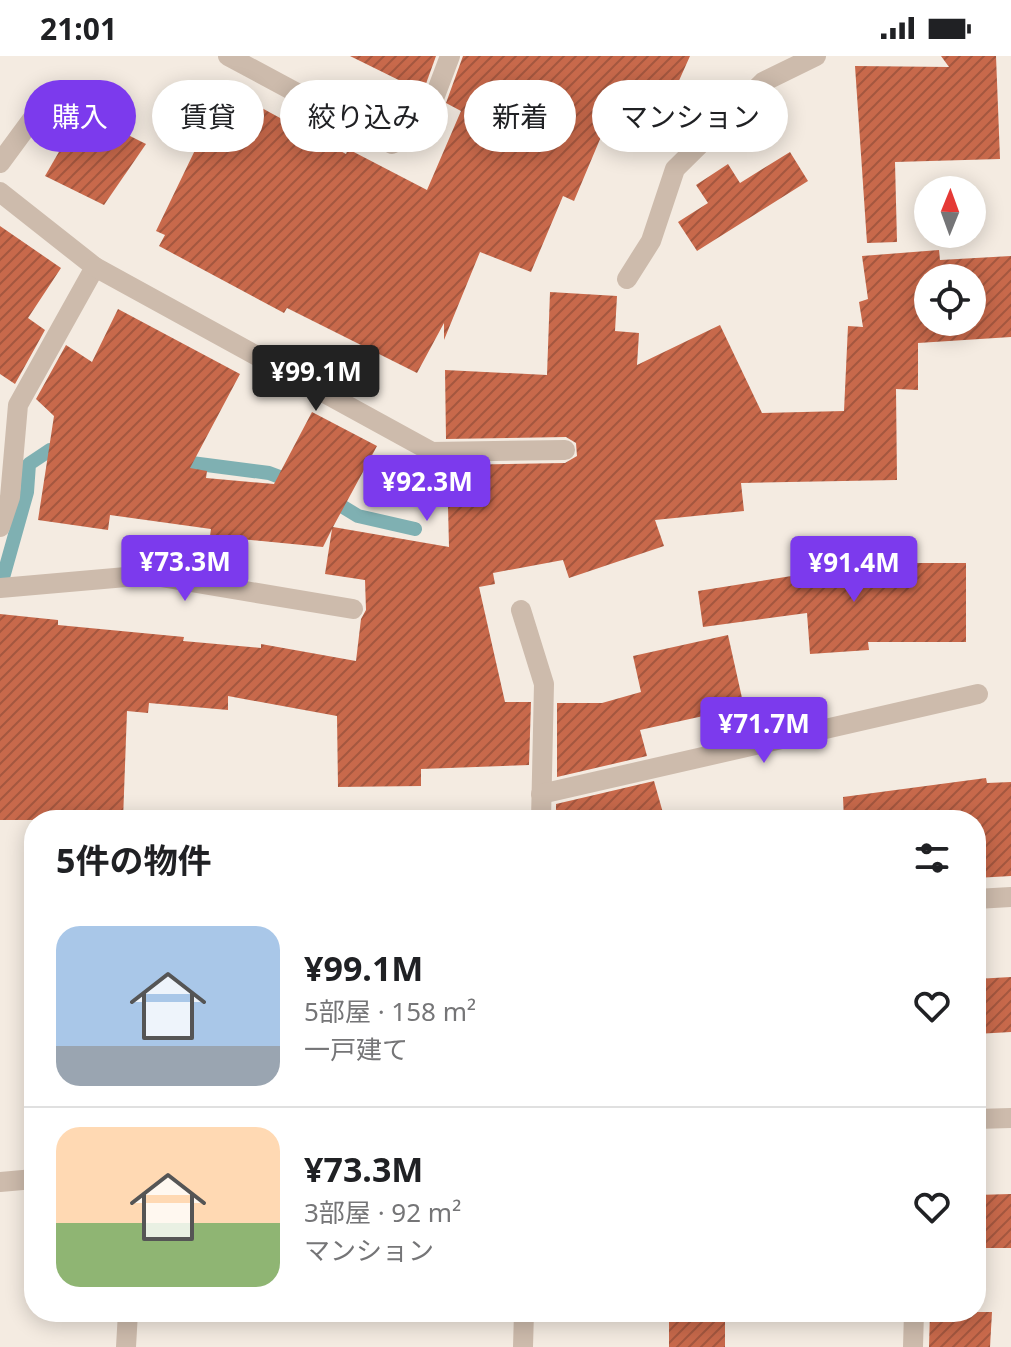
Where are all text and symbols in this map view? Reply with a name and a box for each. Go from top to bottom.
text: 21:01 [40,8,117,49]
chip: 購入 [24,80,136,152]
chip: 賃貸 [152,80,264,152]
chip: 絞り込み [280,80,448,152]
chip: 新着 [464,80,576,152]
chip: マンション [592,80,788,152]
north arrow [914,176,986,248]
map controls [914,176,986,336]
button: locate [914,264,986,336]
pin: ¥99.1M [251,345,381,413]
text: ¥99.1M [270,353,362,389]
pin: ¥92.3M [362,455,492,523]
text: ¥92.3M [381,463,473,499]
pin: ¥73.3M [120,535,250,603]
pin: ¥91.4M [789,536,919,604]
text: ¥73.3M [139,543,231,579]
text: ¥91.4M [808,544,900,580]
pin: ¥71.7M [699,697,829,765]
text: ¥71.7M [718,705,810,741]
icon: filters [910,836,954,880]
text: 5件の物件 [56,837,211,883]
text: ¥99.1M [304,945,423,991]
icon: home [120,958,216,1054]
icon: heart [910,984,954,1028]
text: 5部屋 · 158 m² [304,993,476,1029]
text: 一戸建て [304,1031,408,1067]
text: ¥73.3M [304,1146,423,1192]
icon: home [120,1159,216,1255]
icon: heart [910,1185,954,1229]
text: 3部屋 · 92 m² [304,1194,461,1230]
text: マンション [304,1232,434,1268]

